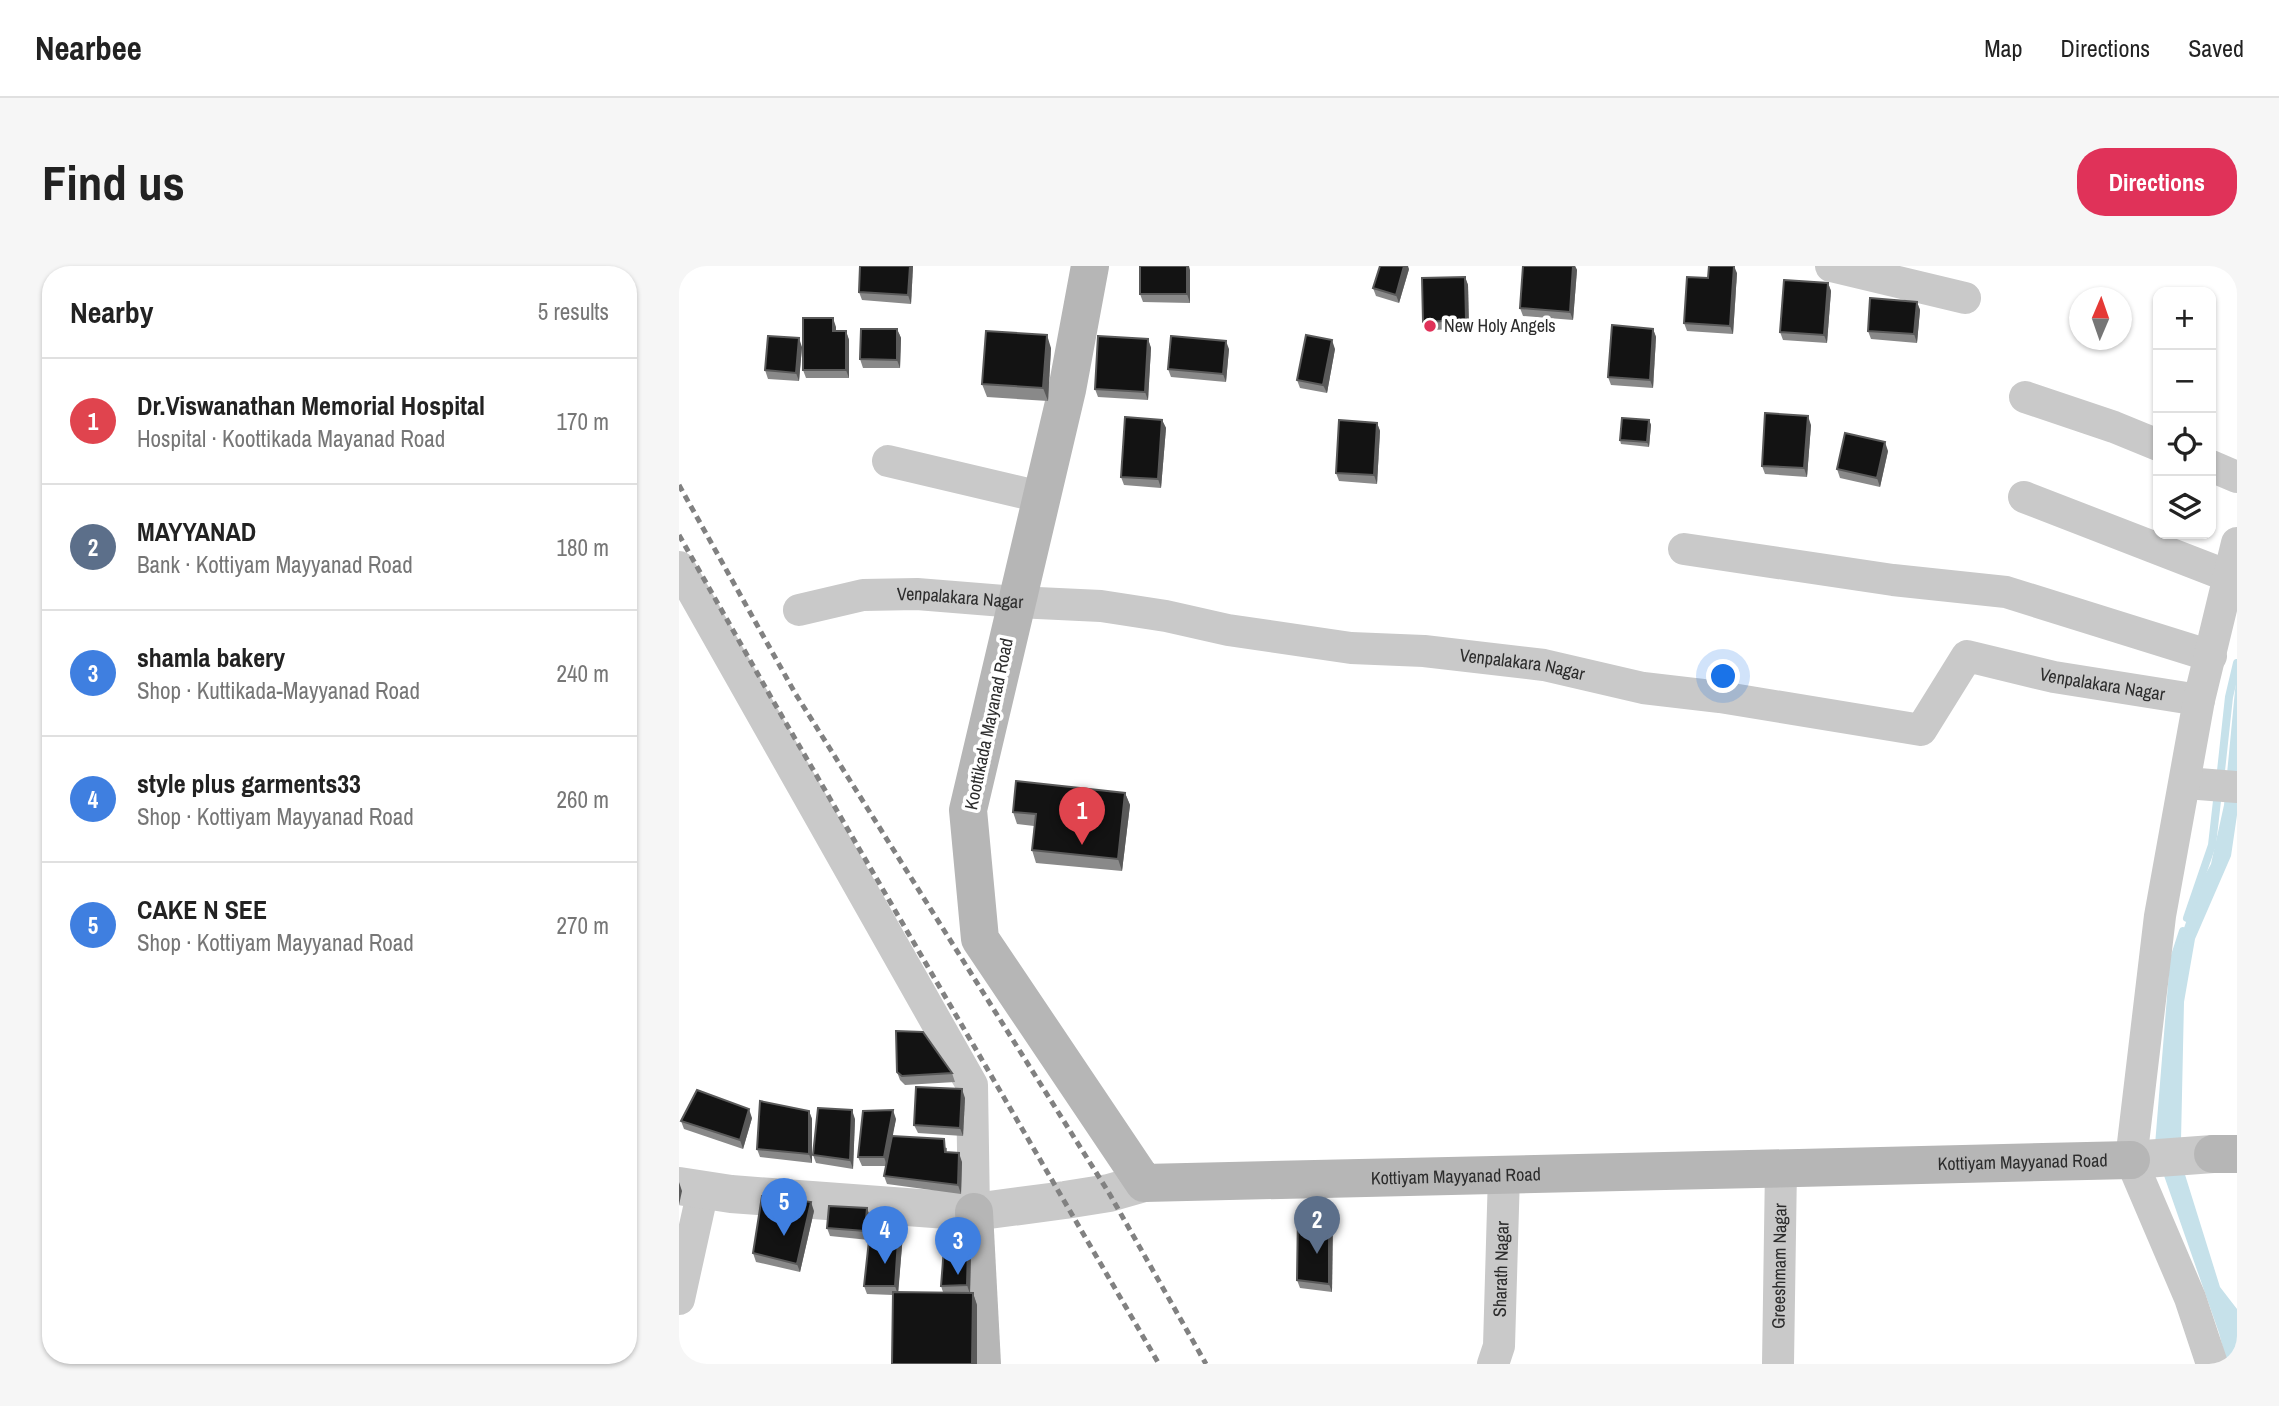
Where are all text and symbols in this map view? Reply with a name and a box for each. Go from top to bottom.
text: Nearbee [35,26,142,70]
text: Map [1984,32,2022,64]
text: Directions [2060,32,2150,64]
text: Saved [2188,32,2244,64]
button: Directions [2077,148,2237,216]
text: Find us [42,149,185,215]
north arrow [2069,287,2132,350]
map controls [2153,287,2216,539]
button: + [2153,287,2216,350]
text: Nearby [70,292,153,332]
text: 5 results [538,296,609,327]
place label: New Holy Angels [1444,313,1556,338]
marker: New Holy Angels [1422,318,1438,334]
button: − [2153,350,2216,413]
text: Dr.Viswanathan Memorial Hospital [137,388,485,423]
text: 1 [88,406,98,437]
text: 170 m [557,406,609,437]
button: locate [2153,413,2216,476]
text: Hospital · Koottikada Mayanad Road [137,423,445,454]
button: layers [2153,476,2216,539]
text: MAYYANAD [137,514,256,549]
text: 2 [88,532,98,563]
text: 180 m [557,532,609,563]
text: Bank · Kottiyam Mayyanad Road [137,549,413,580]
street label: Venpalakara Nagar [897,581,1024,614]
street label: Koottikada Mayanad Road [958,636,1019,812]
text: shamla bakery [137,640,285,675]
street label: Venpalakara Nagar [1458,642,1588,686]
text: 3 [88,658,98,689]
text: 240 m [557,658,609,689]
your location [1706,659,1740,693]
street label: Venpalakara Nagar [2037,661,2167,706]
text: Shop · Kuttikada-Mayyanad Road [137,675,420,706]
text: style plus garments33 [137,766,361,801]
text: 4 [88,784,98,815]
text: 260 m [557,784,609,815]
pin: 1 [1059,787,1105,845]
text: Shop · Kottiyam Mayyanad Road [137,801,414,832]
text: CAKE N SEE [137,892,267,927]
text: 5 [88,910,98,941]
text: 270 m [557,910,609,941]
text: Shop · Kottiyam Mayyanad Road [137,927,414,958]
street label: Kottiyam Mayyanad Road [1937,1147,2108,1176]
street label: Kottiyam Mayyanad Road [1370,1161,1541,1191]
pin: 5 [761,1178,807,1236]
pin: 2 [1294,1196,1340,1254]
street label: Greeshmam Nagar [1766,1203,1792,1329]
pin: 4 [862,1206,908,1264]
pin: 3 [935,1217,981,1275]
street label: Sharath Nagar [1487,1221,1515,1317]

